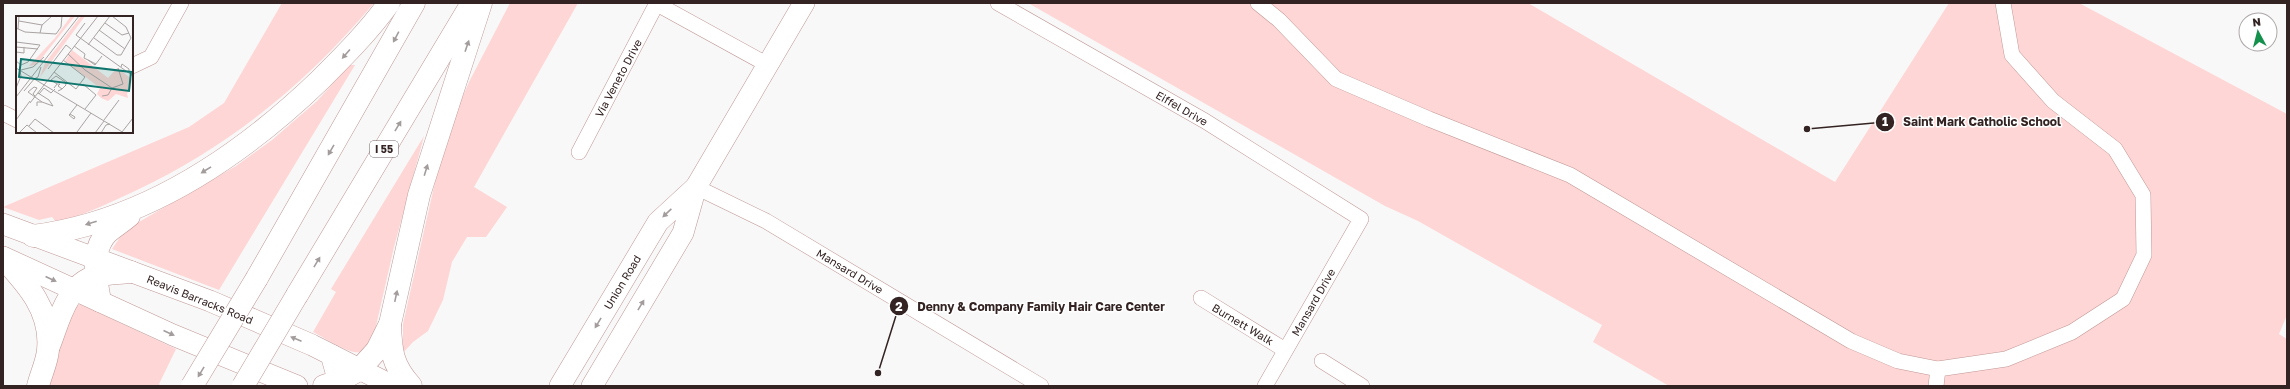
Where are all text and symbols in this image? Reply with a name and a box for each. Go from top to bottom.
north arrow [2238,12,2278,52]
text: N [2252,15,2262,29]
inset map [16,16,133,133]
one-way arrow [392,32,399,43]
street label: Via Veneto Drive [592,37,644,119]
one-way arrow [464,40,470,52]
one-way arrow [341,49,350,59]
street label: Eiffel Drive [1154,88,1210,128]
callout: Saint Mark Catholic School [1875,110,2069,134]
text: 1 [1882,114,1888,129]
text: Saint Mark Catholic School [1903,114,2061,129]
one-way arrow [395,120,402,132]
road number: I 55 [370,141,398,157]
one-way arrow [327,144,334,156]
one-way arrow [423,164,429,176]
one-way arrow [200,167,211,174]
one-way arrow [662,209,672,218]
one-way arrow [85,221,97,227]
street label: Mansard Drive [814,246,886,296]
street label: Union Road [601,253,643,311]
one-way arrow [314,256,321,268]
street label: Mansard Drive [1289,266,1337,338]
street label: Reavis Barracks Road [145,272,255,326]
one-way arrow [45,276,57,282]
one-way arrow [393,290,399,302]
callout: Denny & Company Family Hair Care Center [889,294,1173,318]
one-way arrow [638,299,645,311]
text: 2 [895,299,903,314]
text: Denny & Company Family Hair Care Center [917,299,1165,314]
street label: Burnett Walk [1210,301,1276,347]
one-way arrow [594,317,601,329]
one-way arrow [164,330,175,336]
one-way arrow [291,336,302,342]
one-way arrow [197,366,204,378]

